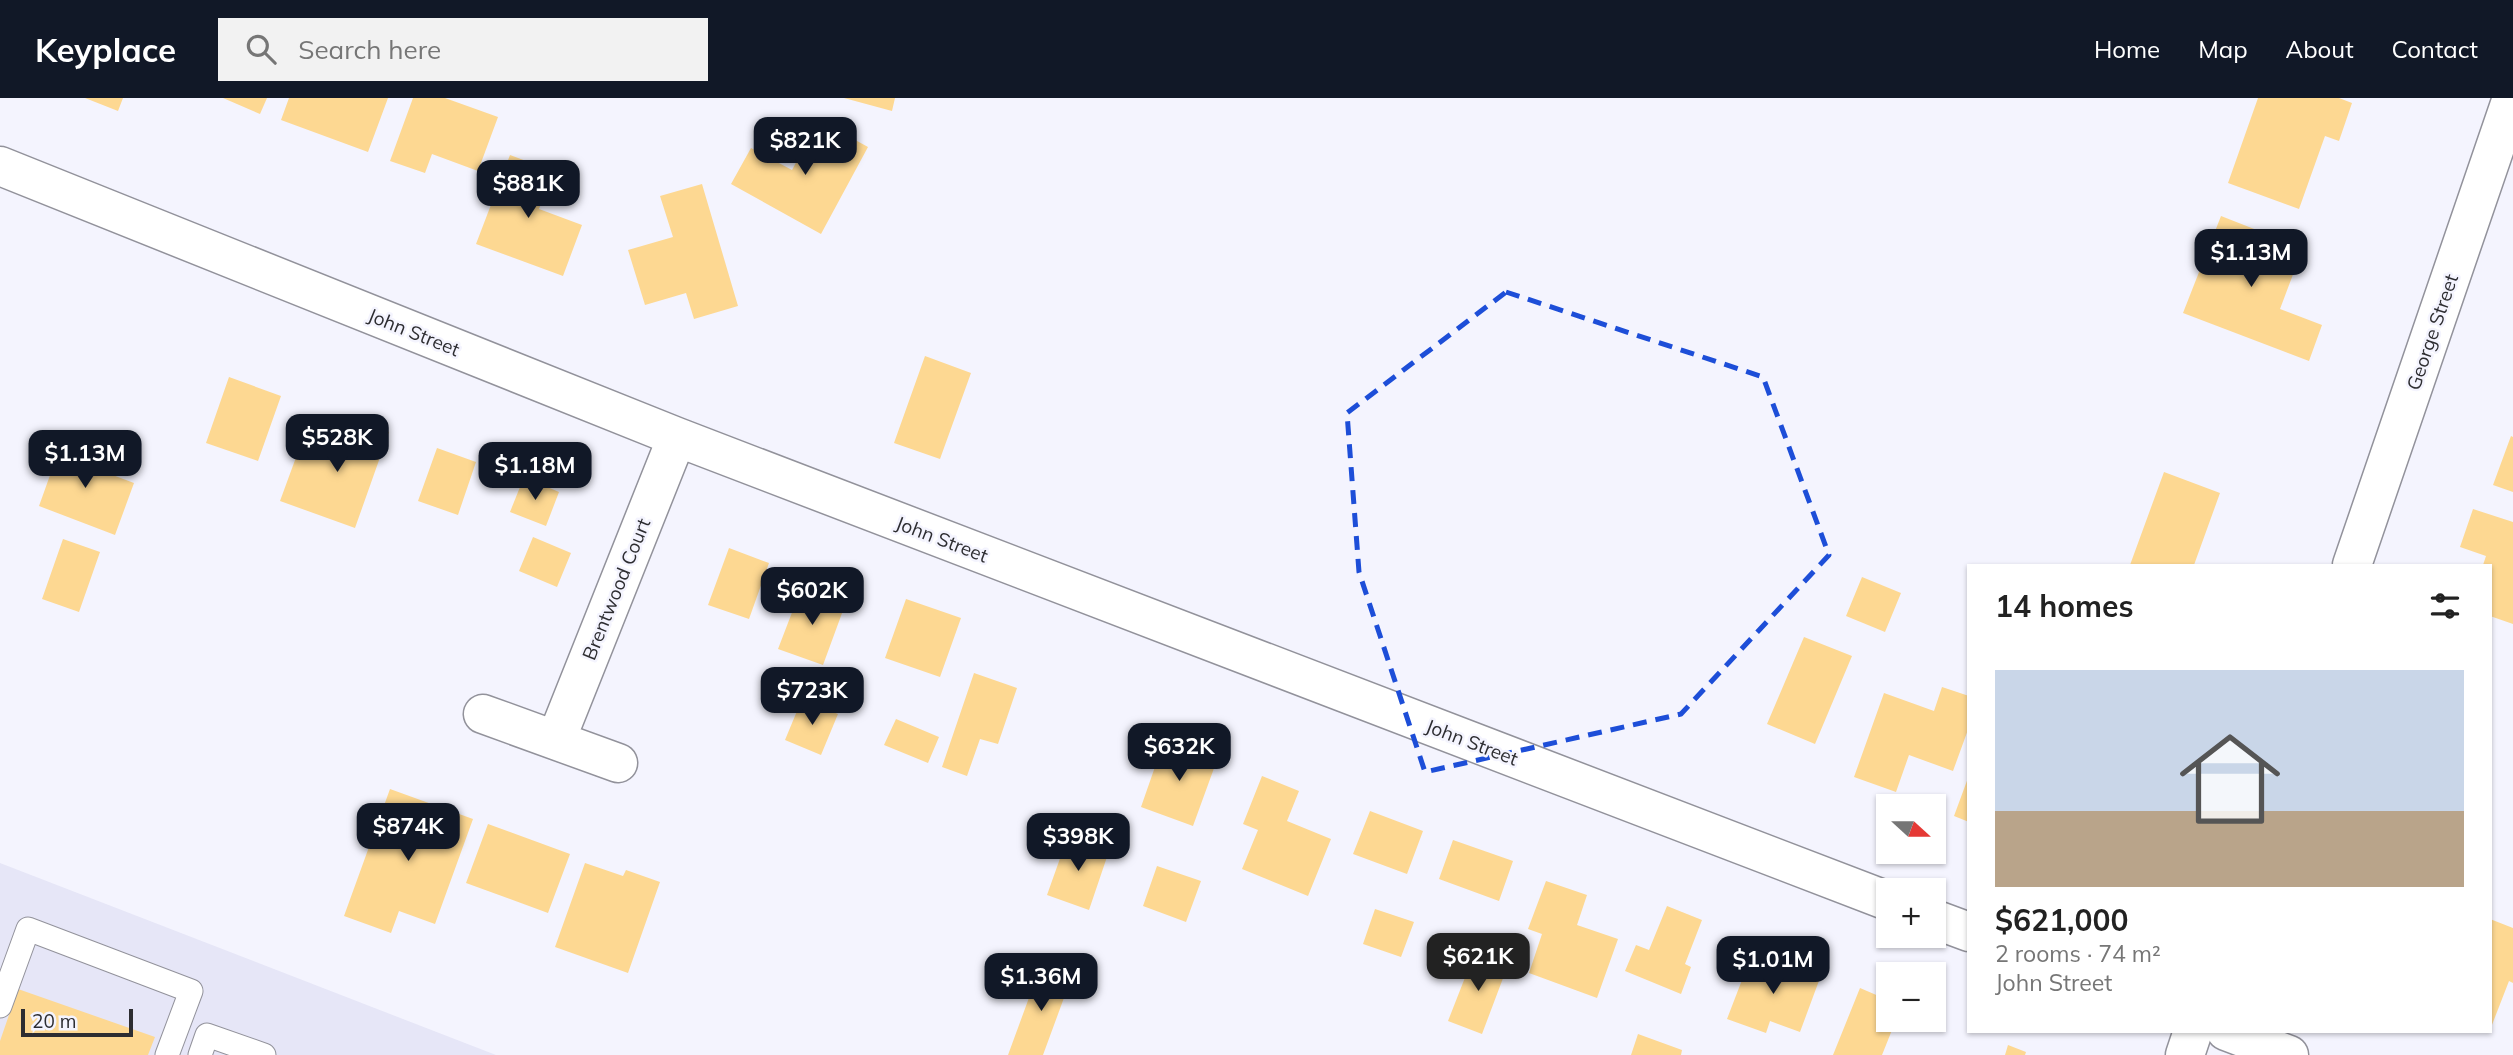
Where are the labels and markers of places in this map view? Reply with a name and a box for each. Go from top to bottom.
pin: $821K [756,118,854,177]
pin: $881K [479,160,577,220]
pin: $1.13M [2194,230,2308,289]
pin: $528K [288,414,386,474]
pin: $1.13M [28,430,142,490]
pin: $1.18M [478,442,592,502]
pin: $602K [763,568,861,627]
pin: $723K [763,668,861,727]
pin: $632K [1130,724,1228,783]
pin: $874K [359,804,457,863]
pin: $398K [1029,814,1127,873]
pin: $621K [1429,934,1527,993]
pin: $1.01M [1716,936,1830,996]
pin: $1.36M [984,954,1098,1013]

